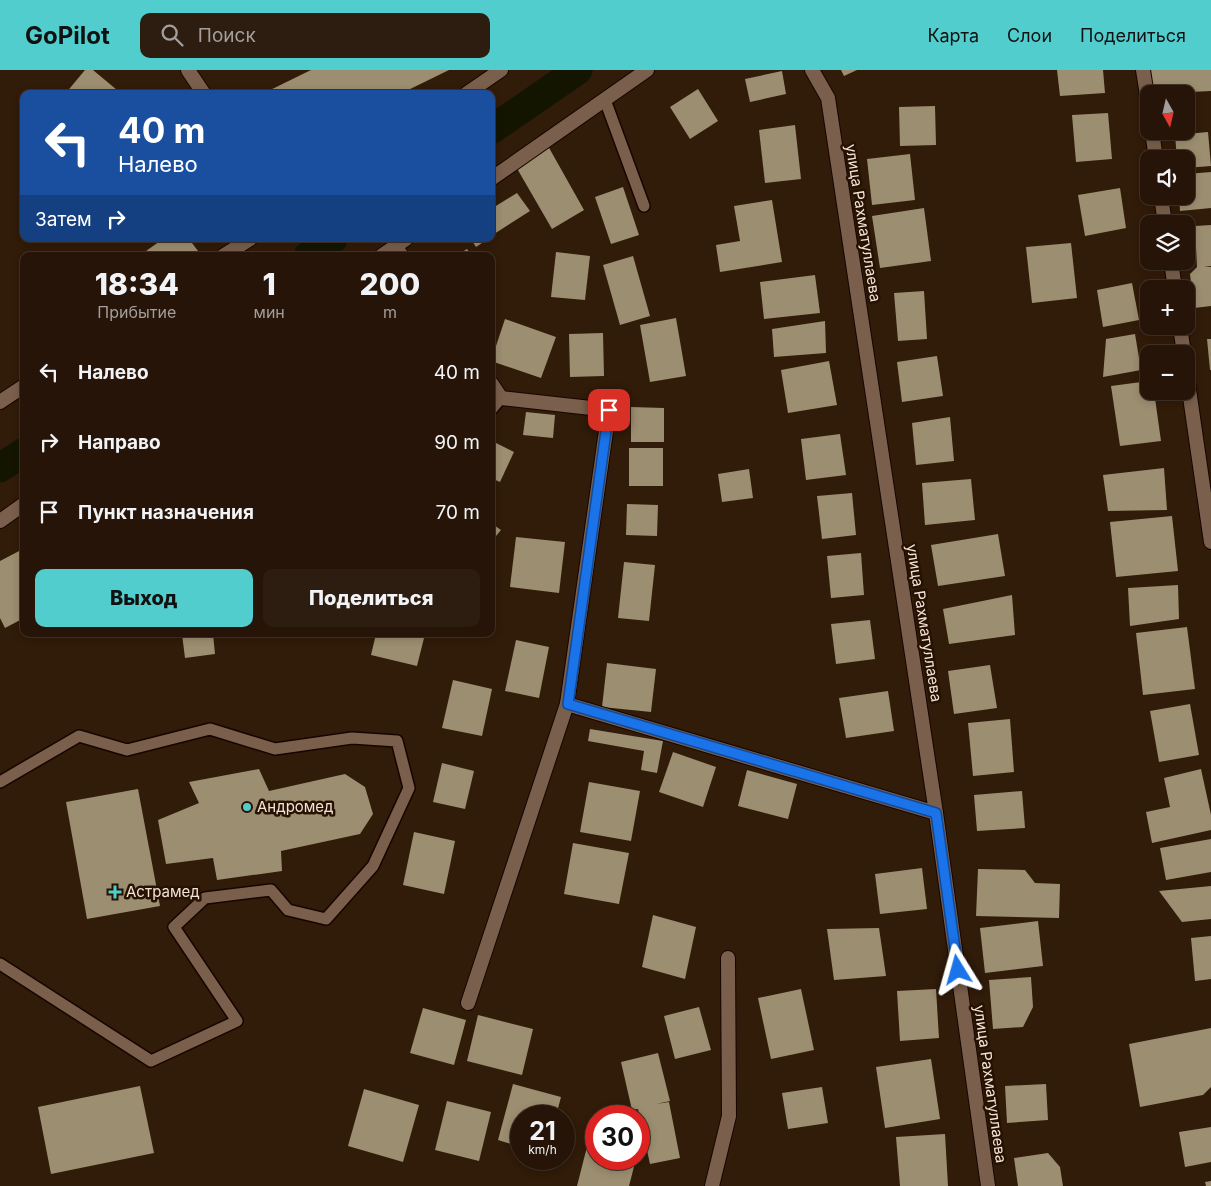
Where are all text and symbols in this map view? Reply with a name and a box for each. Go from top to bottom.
search box [140,13,490,58]
text: GoPilot [25,21,110,50]
icon: search [158,21,186,49]
text: Поиск [198,24,256,47]
text: Карта [927,25,979,46]
text: Слои [1007,25,1052,46]
text: Поделиться [1080,25,1186,46]
north arrow [1140,85,1195,140]
map controls [1140,85,1195,400]
text: 40 m [118,109,206,151]
icon: left [35,110,100,175]
street label: улица Рахматуллаева [842,143,885,303]
button: sound [1140,150,1195,205]
text: Налево [118,151,198,177]
icon: right [102,205,130,233]
text: Затем [35,208,92,231]
button: layers [1140,215,1195,270]
text: 18:34 [95,266,179,302]
text: 1 [263,266,276,302]
text: 200 [360,266,420,302]
button: + [1140,280,1195,335]
text: Прибытие [97,302,176,322]
text: мин [254,302,285,322]
text: m [383,302,397,322]
button: − [1140,345,1195,400]
icon: left [35,358,63,386]
text: Налево [78,361,149,384]
text: 40 m [434,361,480,384]
pin [588,389,630,431]
icon: arrive [595,396,623,424]
icon: right [35,428,63,456]
text: Направо [78,431,161,454]
text: 90 m [434,431,480,454]
icon: arrive [35,498,63,526]
text: Пункт назначения [78,501,254,524]
text: 70 m [436,501,480,524]
street label: улица Рахматуллаева [903,543,946,703]
button: Выход [35,569,253,627]
button: Поделиться [263,569,480,627]
place label: Андромед [257,797,334,816]
marker: Андромед [241,801,253,813]
place label: Астрамед [126,882,200,901]
marker: Астрамед [108,885,122,899]
position arrow [931,943,983,995]
street label: улица Рахматуллаева [970,1004,1011,1164]
speed limit sign: 30 [585,1105,650,1170]
text: 21 [529,1116,556,1146]
text: km/h [528,1142,557,1157]

